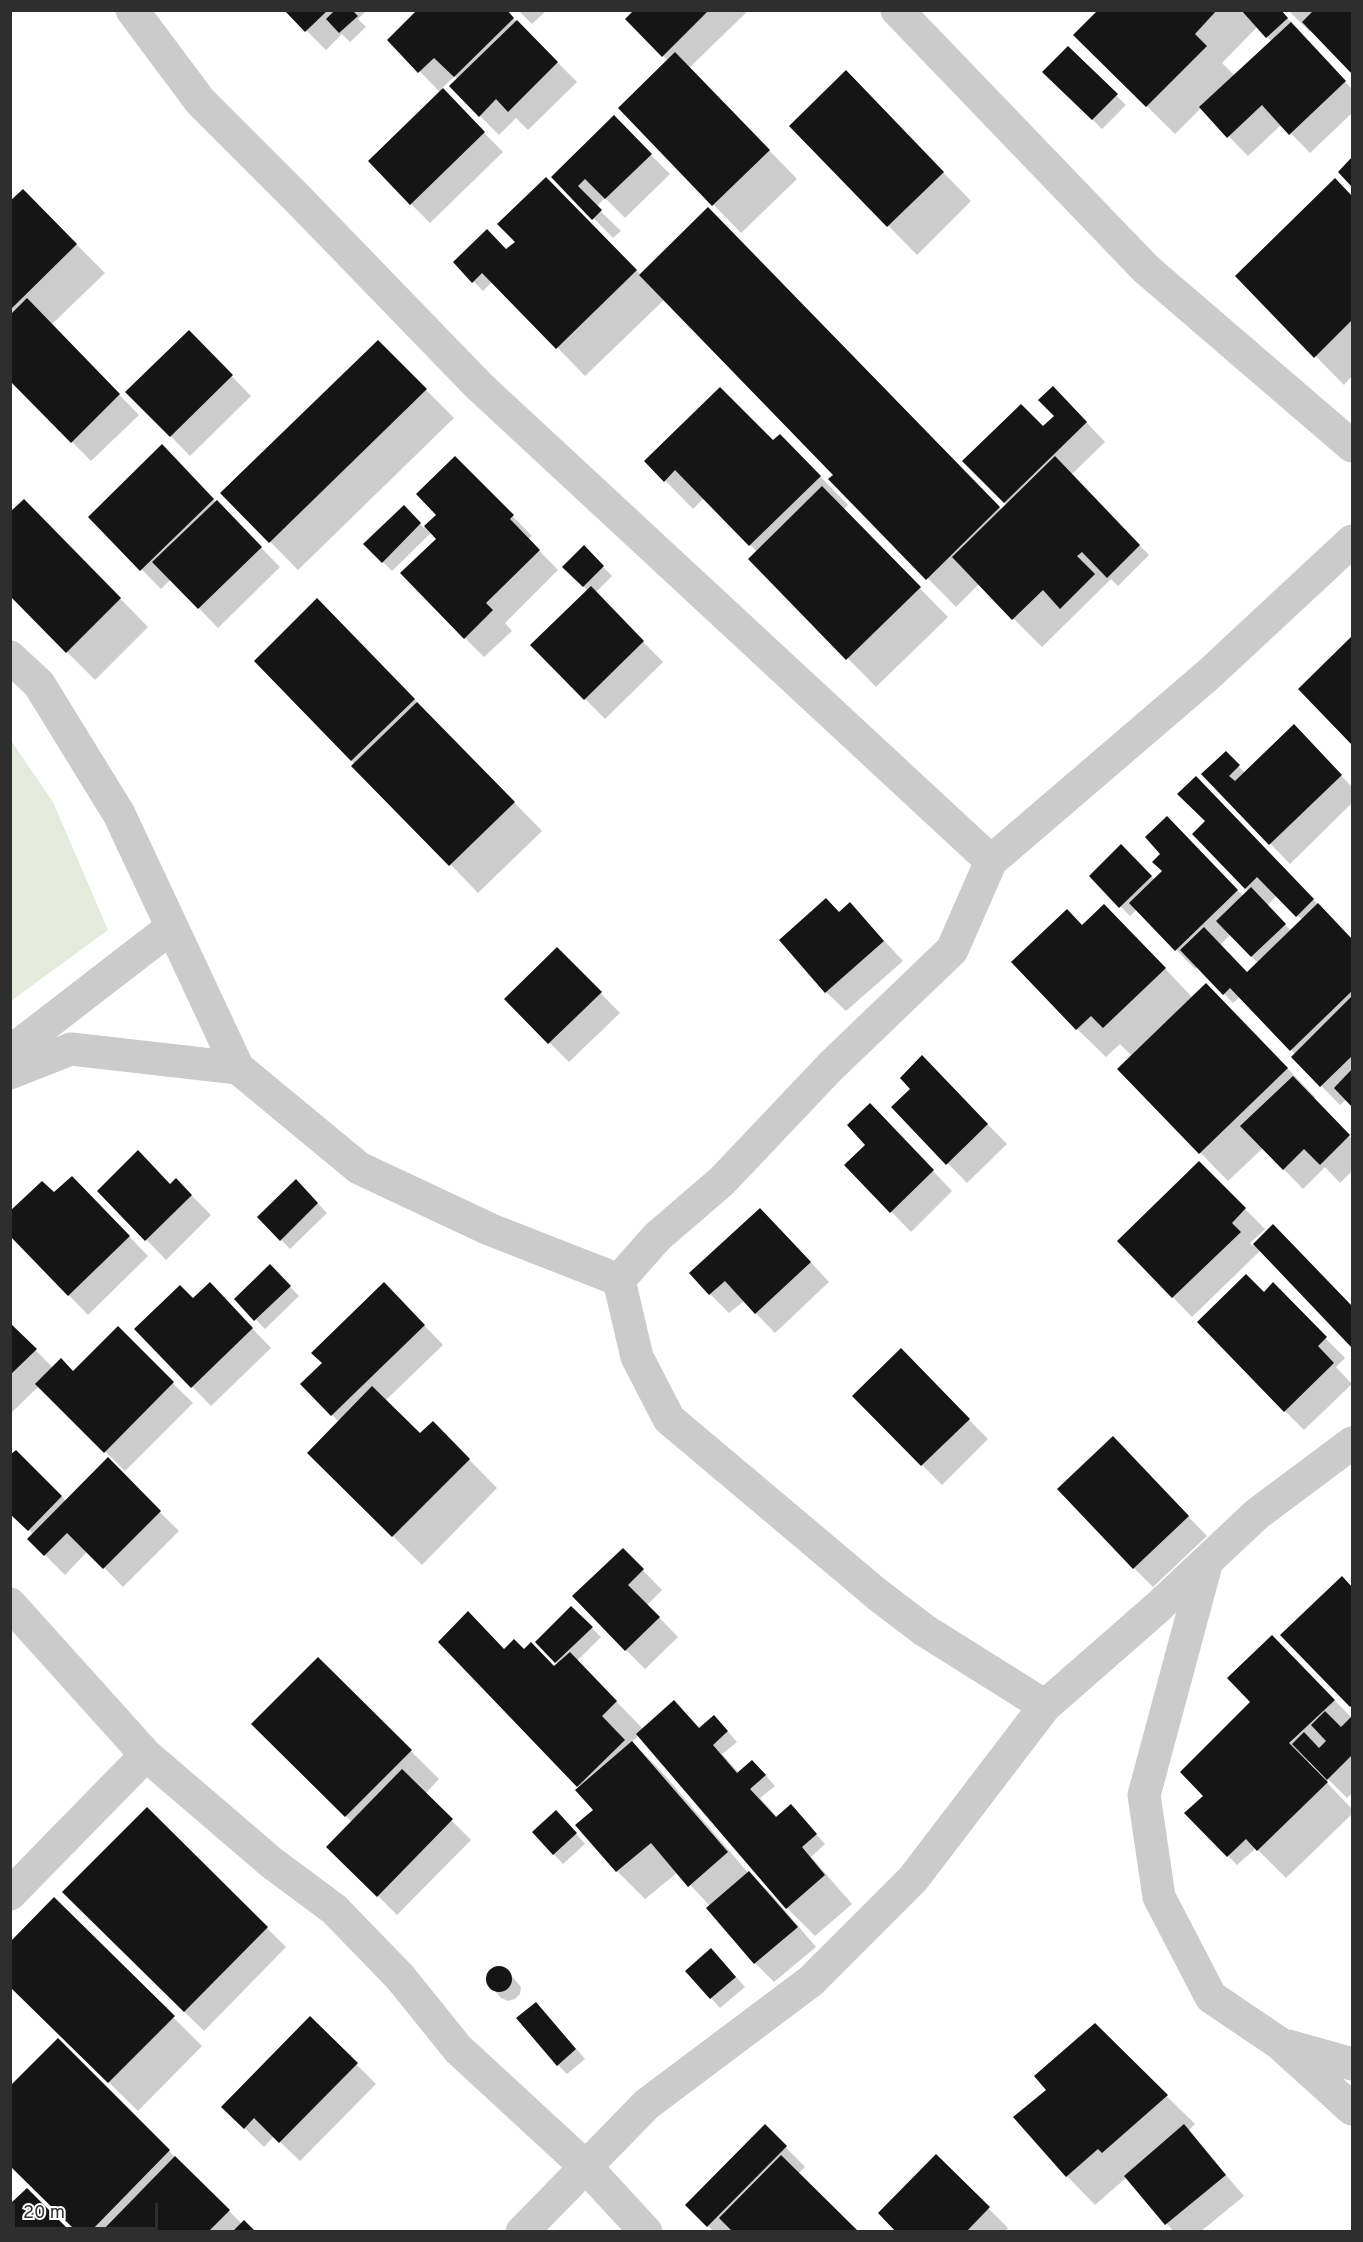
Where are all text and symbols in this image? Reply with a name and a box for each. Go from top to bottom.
scale bar [15,2191,160,2229]
text: 20 m [23,2202,65,2225]

